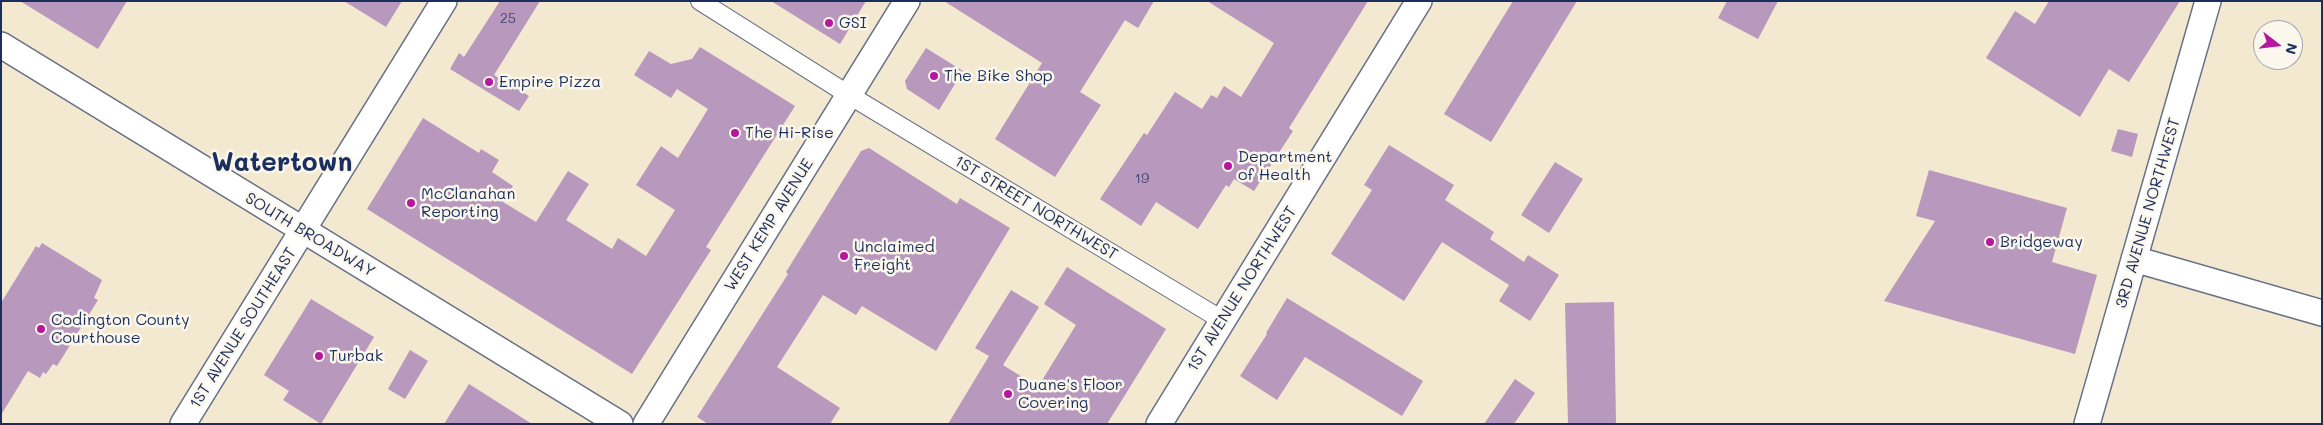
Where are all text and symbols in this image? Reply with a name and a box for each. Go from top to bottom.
house number: 25 [500,11,516,27]
place label: GSI [839,13,867,33]
marker: GSI [823,17,835,29]
north arrow [2253,20,2303,70]
text: N [2281,41,2303,57]
place label: The Bike Shop [944,66,1053,86]
marker: The Bike Shop [928,70,940,82]
place label: Empire Pizza [499,72,601,92]
marker: Empire Pizza [483,76,495,88]
street label: 3RD AVENUE NORTHWEST [2112,116,2184,310]
place label: The Hi-Rise [745,123,834,143]
marker: The Hi-Rise [729,127,741,139]
district label: Watertown [212,147,352,179]
place label: Department of Health [1238,147,1332,185]
street label: 1ST STREET NORTHWEST [951,152,1121,264]
street label: WEST KEMP AVENUE [720,155,818,295]
marker: Department of Health [1222,160,1234,172]
house number: 19 [1135,171,1149,187]
place label: McClanahan Reporting [421,184,515,222]
street label: SOUTH BROADWAY [241,189,379,281]
marker: McClanahan Reporting [405,197,417,209]
street label: 1ST AVENUE NORTHWEST [1183,203,1301,375]
place label: Bridgeway [2000,232,2083,252]
marker: Bridgeway [1984,236,1996,248]
place label: Unclaimed Freight [854,237,935,275]
street label: 1ST AVENUE SOUTHEAST [186,244,300,412]
marker: Unclaimed Freight [838,250,850,262]
place label: Codington County Courthouse [51,310,190,348]
marker: Codington County Courthouse [35,323,47,335]
place label: Turbak [329,346,383,366]
marker: Turbak [313,350,325,362]
place label: Duane's Floor Covering [1018,375,1123,413]
marker: Duane's Floor Covering [1002,388,1014,400]

